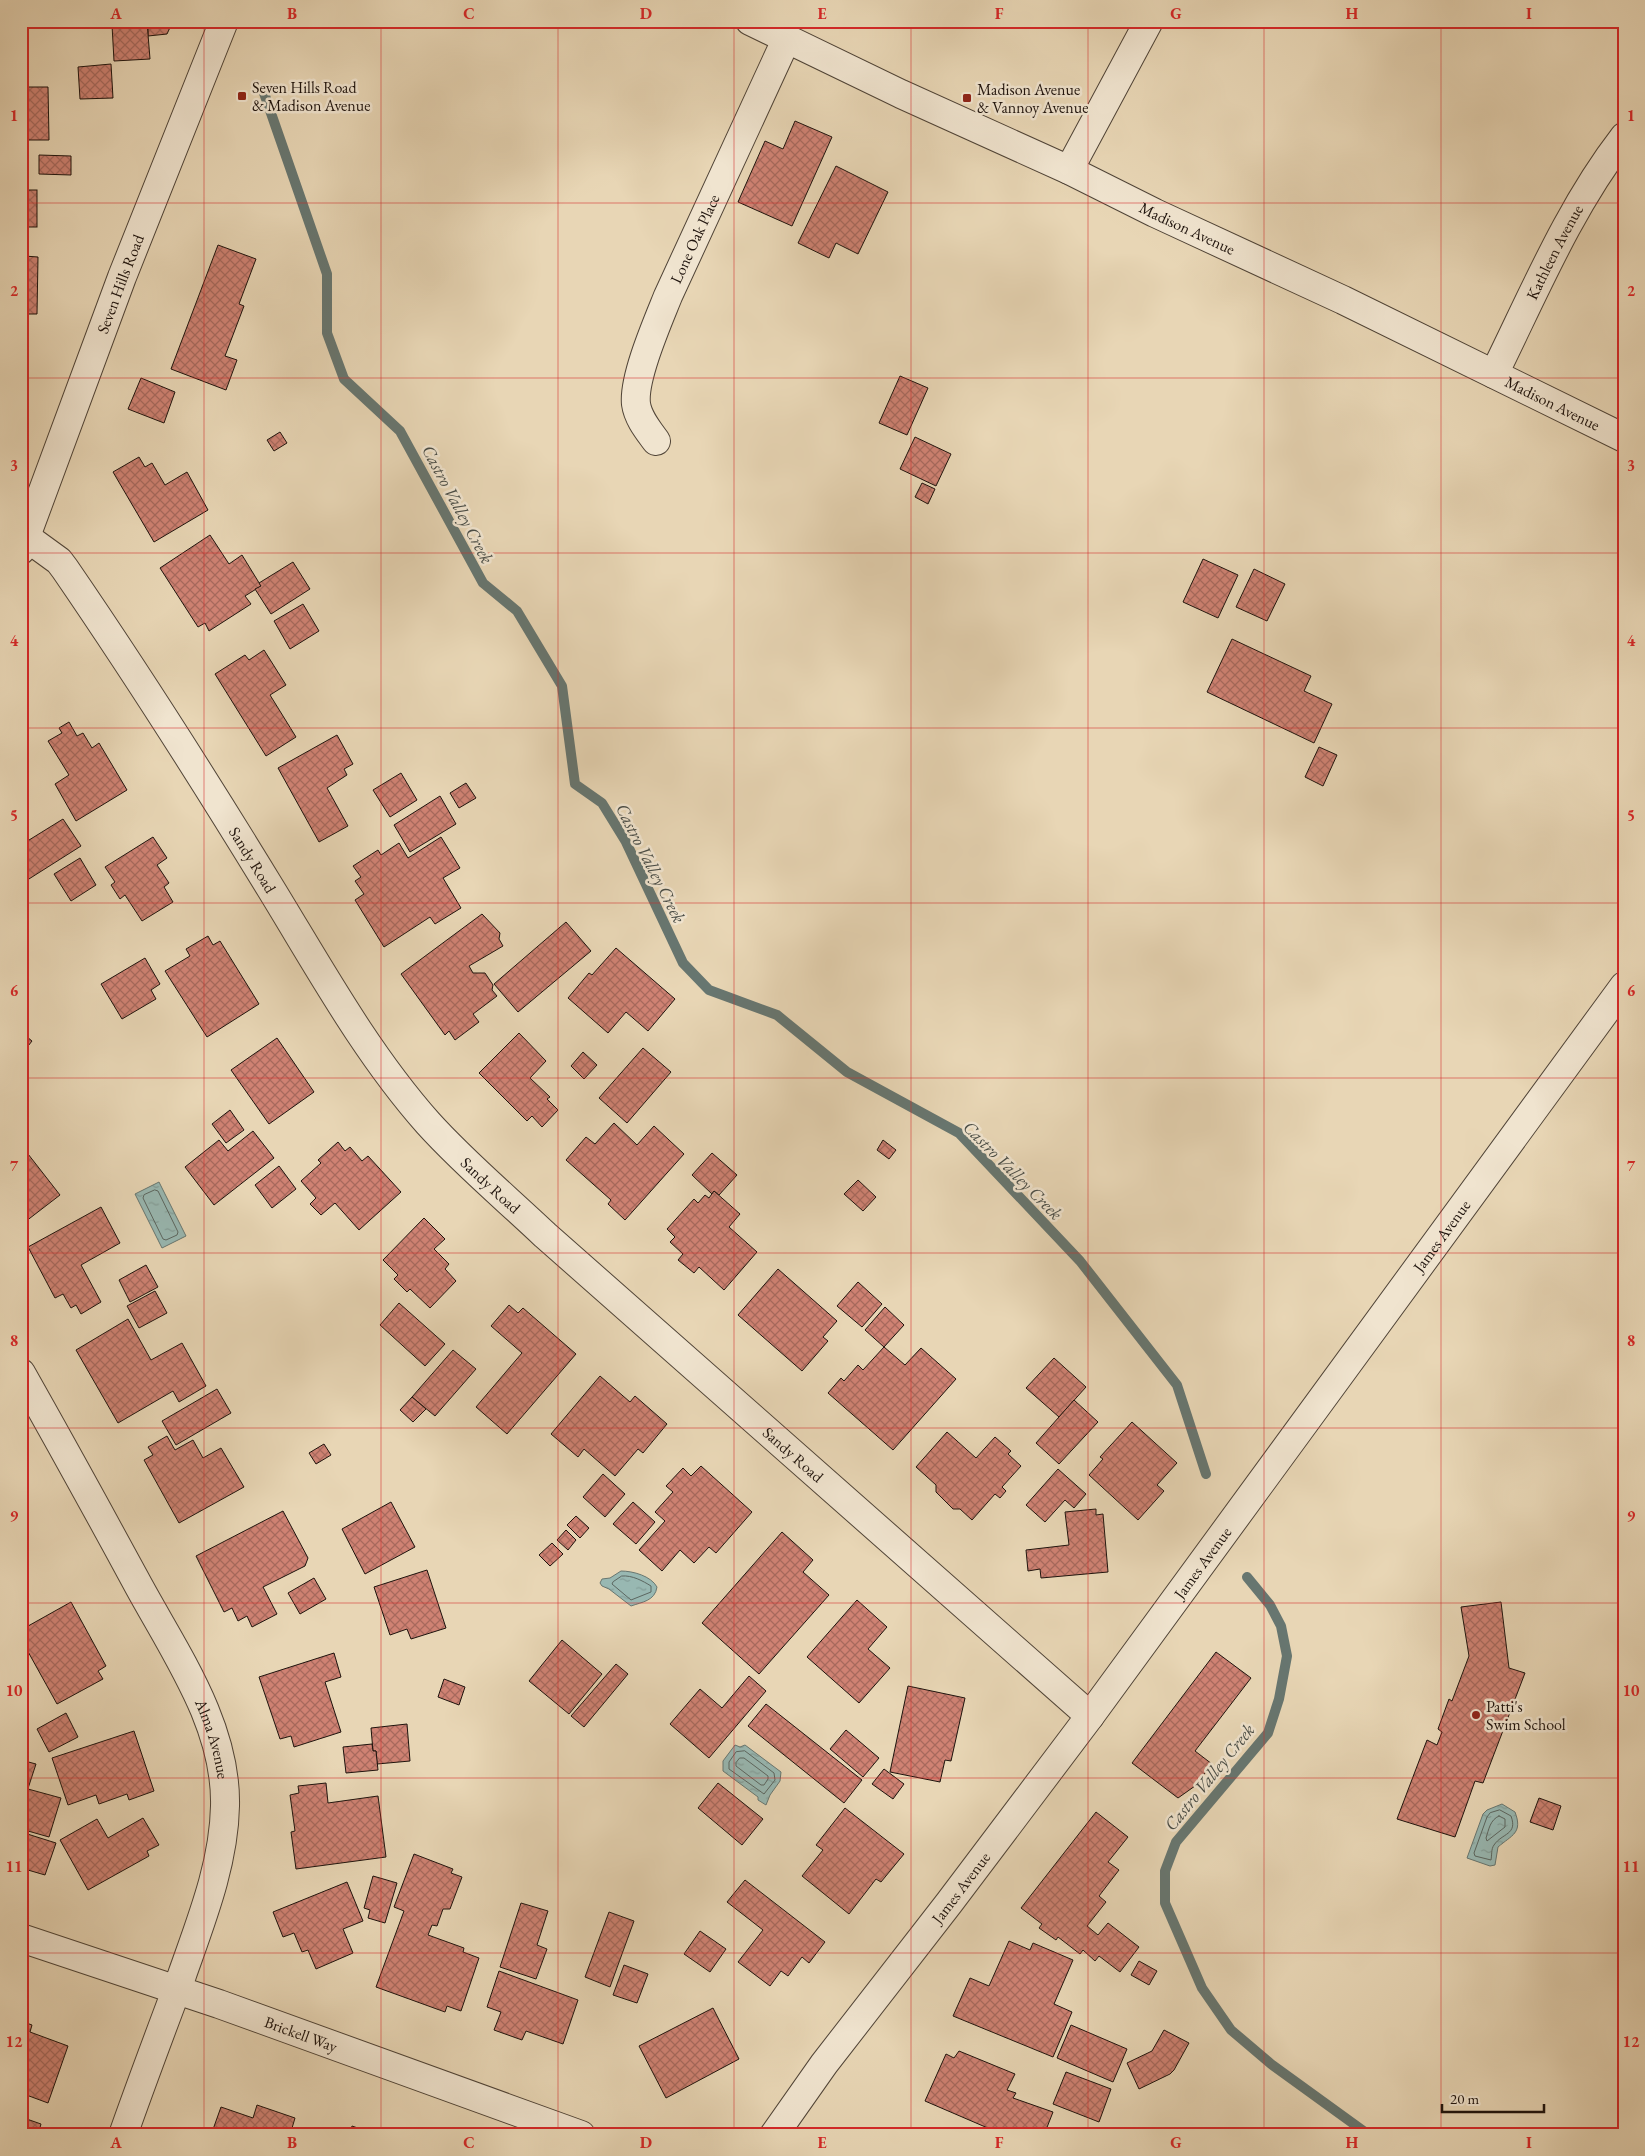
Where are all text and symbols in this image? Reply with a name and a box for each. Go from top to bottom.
text: A [109,3,122,24]
text: B [287,3,297,24]
text: C [463,3,475,24]
text: D [640,3,652,24]
text: E [817,3,827,24]
text: F [995,3,1004,24]
text: G [1170,3,1182,24]
text: H [1346,3,1359,24]
text: I [1526,3,1532,24]
place label: Seven Hills Road & Madison Avenue [252,77,370,116]
place label: Madison Avenue & Vannoy Avenue [977,79,1088,118]
marker: Seven Hills Road & Madison Avenue [236,90,248,102]
marker: Madison Avenue & Vannoy Avenue [961,92,973,104]
text: 1 [10,105,18,126]
text: 1 [1627,105,1635,126]
street label: Lone Oak Place [665,191,724,287]
street label: Madison Avenue [1136,197,1239,259]
street label: Kathleen Avenue [1521,201,1587,303]
street label: Seven Hills Road [92,230,149,336]
text: 2 [10,280,19,301]
text: 2 [1627,280,1636,301]
street label: Madison Avenue [1502,371,1604,435]
water label: Castro Valley Creek [416,441,499,568]
text: 3 [10,455,18,476]
text: 3 [1627,455,1635,476]
text: 4 [10,630,19,651]
text: 4 [1627,630,1636,651]
water label: Castro Valley Creek [610,799,691,927]
text: 5 [10,805,18,826]
text: 5 [1627,805,1635,826]
street label: Sandy Road [225,823,282,897]
text: 6 [10,980,19,1001]
text: 6 [1627,980,1636,1001]
water label: Castro Valley Creek [958,1115,1068,1225]
street label: Sandy Road [456,1152,526,1218]
text: 7 [10,1155,19,1176]
text: 7 [1627,1155,1636,1176]
street label: James Avenue [1407,1195,1475,1278]
text: 8 [10,1330,18,1351]
text: 8 [1627,1330,1635,1351]
street label: Sandy Road [759,1422,829,1487]
text: 9 [10,1505,19,1526]
text: 9 [1627,1505,1636,1526]
street label: James Avenue [1168,1522,1236,1605]
text: 10 [6,1680,23,1701]
text: 10 [1623,1680,1640,1701]
street label: Alma Avenue [190,1695,234,1780]
place label: Patti's Swim School [1486,1696,1566,1735]
marker: Patti's Swim School [1470,1709,1482,1721]
water label: Castro Valley Creek [1159,1719,1260,1836]
street label: James Avenue [925,1847,995,1929]
text: 11 [6,1856,22,1877]
text: 11 [1623,1856,1639,1877]
street label: Brickell Way [262,2011,341,2057]
text: 12 [6,2031,23,2052]
text: 12 [1623,2031,1640,2052]
scale bar [1442,2081,1545,2113]
text: 20 m [1450,2089,1479,2108]
text: A [109,2132,122,2153]
text: B [287,2132,297,2153]
text: C [463,2132,475,2153]
text: D [640,2132,652,2153]
text: E [817,2132,827,2153]
text: F [995,2132,1004,2153]
text: G [1170,2132,1182,2153]
text: H [1346,2132,1359,2153]
text: I [1526,2132,1532,2153]

